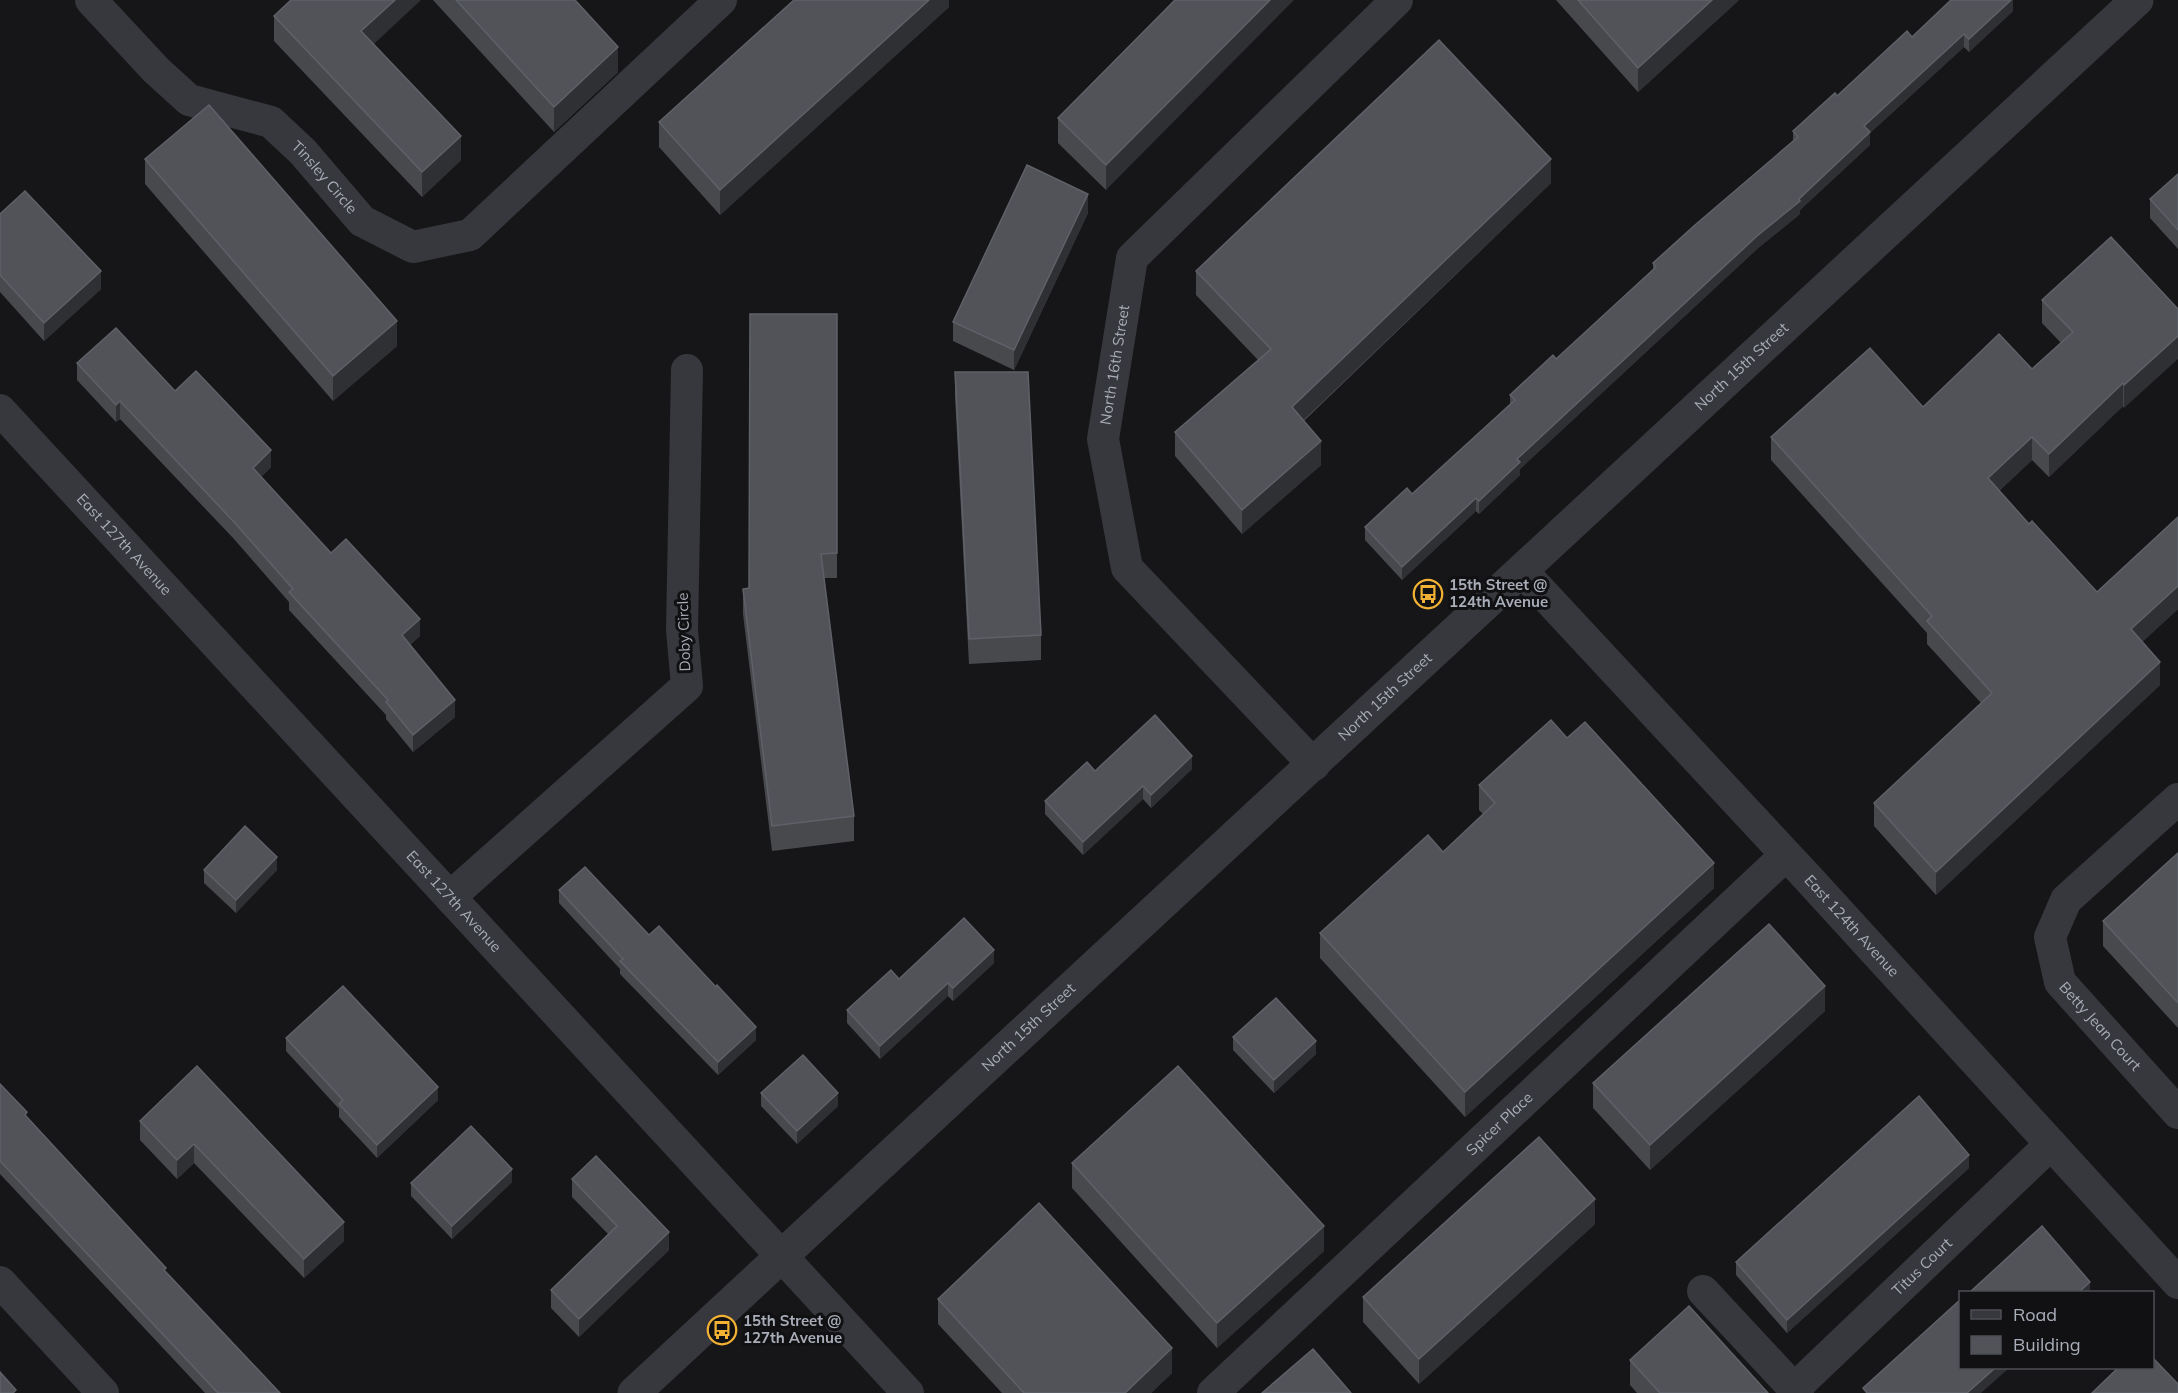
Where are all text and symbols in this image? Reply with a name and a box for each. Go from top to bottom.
street label: Tinsley Circle [288,136,362,218]
street label: North 16th Street [1095,303,1133,426]
street label: North 15th Street [1690,318,1792,414]
street label: East 127th Avenue [73,489,176,599]
place label: 15th Street @ 124th Avenue [1449,575,1548,611]
bus stop icon: 15th Street @ 124th Avenue [1412,578,1444,610]
street label: Doby Circle [673,592,694,672]
street label: North 15th Street [1334,648,1436,745]
street label: East 127th Avenue [403,846,506,956]
street label: East 124th Avenue [1801,871,1903,981]
street label: Betty Jean Court [2055,978,2145,1075]
street label: North 15th Street [977,979,1079,1075]
street label: Spicer Place [1462,1088,1537,1160]
street label: Titus Court [1888,1233,1956,1300]
legend [1959,1291,2154,1369]
text: Road [2013,1303,2057,1326]
place label: 15th Street @ 127th Avenue [743,1311,842,1347]
bus stop icon: 15th Street @ 127th Avenue [706,1314,738,1346]
text: Building [2013,1333,2081,1356]

